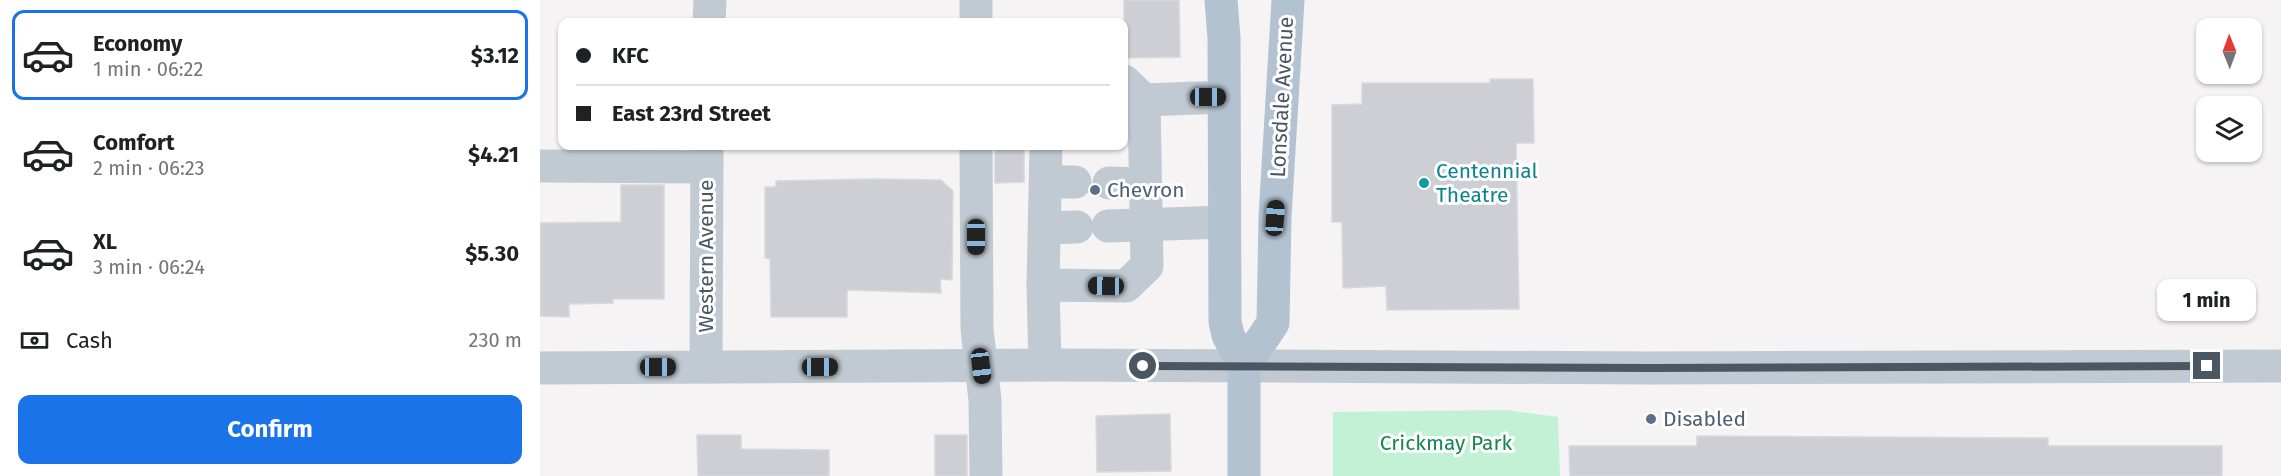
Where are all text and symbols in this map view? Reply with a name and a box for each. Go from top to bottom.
street label: Lonsdale Avenue [1265,16,1299,178]
north arrow [2196,18,2262,84]
map controls [2196,18,2262,162]
icon: car [21,28,75,82]
text: Economy [93,30,182,57]
text: $3.12 [471,42,519,69]
text: KFC [612,42,649,69]
text: 1 min · 06:22 [93,57,203,81]
car [1190,88,1226,106]
button: layers [2196,96,2262,162]
text: East 23rd Street [612,100,771,127]
icon: car [21,127,75,181]
text: Comfort [93,129,174,156]
text: $4.21 [468,141,519,168]
text: 2 min · 06:23 [93,156,205,180]
place label: Centennial Theatre [1436,158,1538,208]
marker: Centennial Theatre [1417,176,1431,190]
place label: Chevron [1107,177,1185,203]
street label: Western Avenue [693,180,719,332]
marker: Chevron [1088,183,1102,197]
car [1265,199,1285,237]
car [967,219,985,255]
icon: car [21,226,75,280]
text: XL [93,228,117,255]
text: $5.30 [465,240,519,267]
text: 3 min · 06:24 [93,255,205,279]
car [1088,277,1124,295]
callout: 1 min [2158,279,2256,321]
text: 1 min [2182,288,2231,312]
icon: cash [18,324,51,357]
text: Cash [66,327,113,354]
text: 230 m [469,328,522,352]
car [970,347,992,385]
route start [1129,352,1156,379]
route end [2193,352,2220,379]
car [640,358,676,376]
car [802,358,838,376]
button: Confirm [18,395,522,464]
place label: Disabled [1663,406,1746,432]
marker: Disabled [1644,412,1658,426]
park label: Crickmay Park [1380,430,1513,456]

